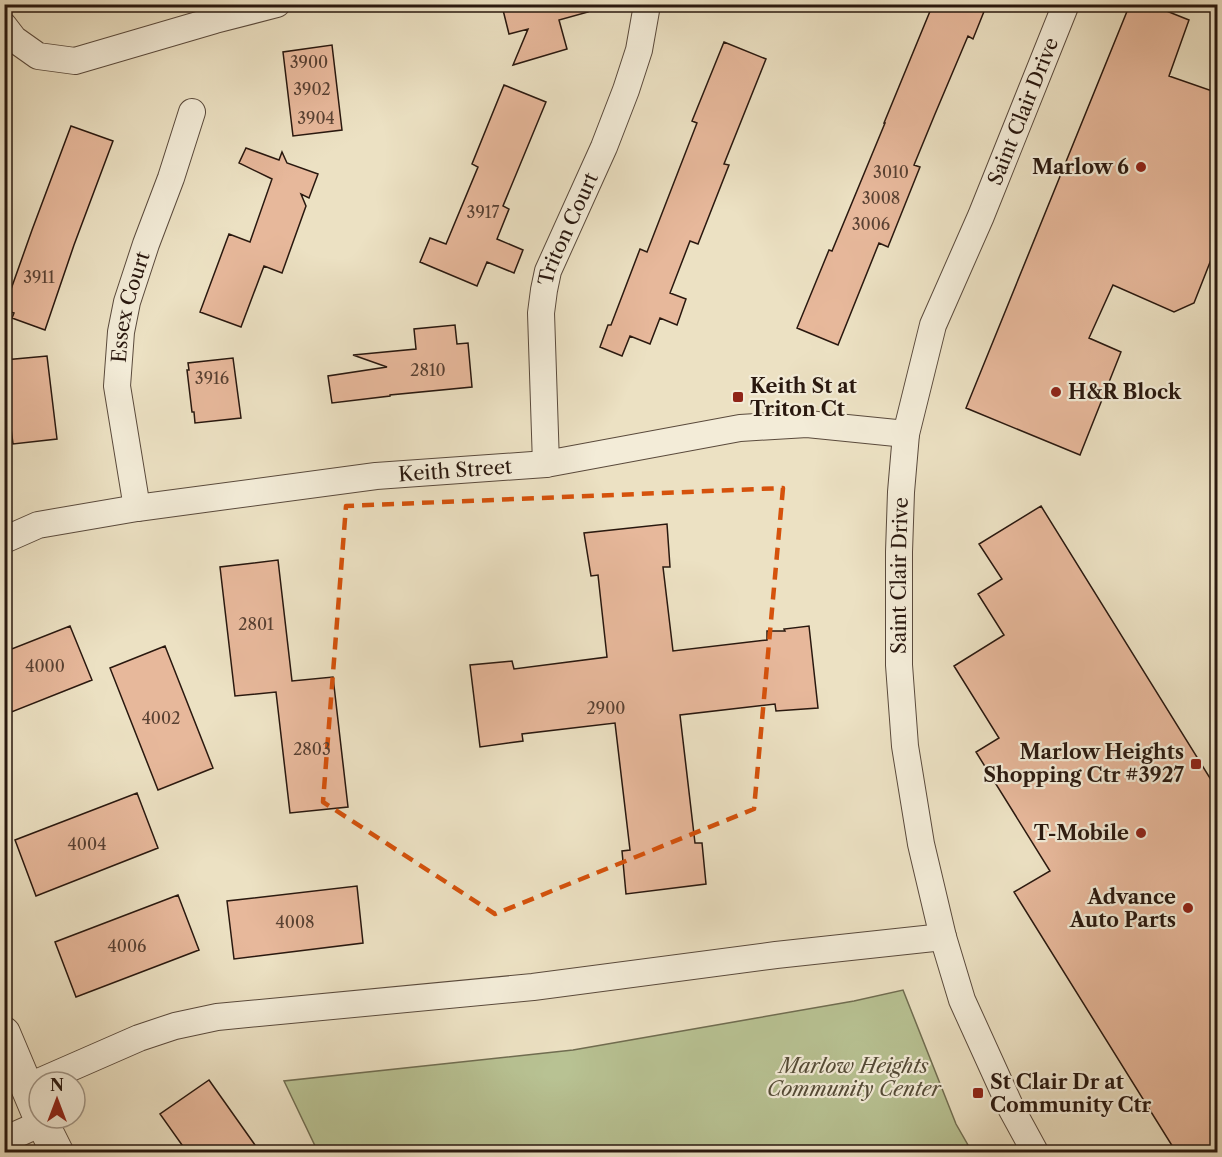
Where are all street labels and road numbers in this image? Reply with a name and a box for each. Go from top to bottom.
street label: Saint Clair Drive [983,34,1063,189]
street label: Triton Court [533,169,603,287]
street label: Essex Court [107,248,155,364]
street label: Keith Street [397,454,513,486]
street label: Saint Clair Drive [887,497,913,654]

